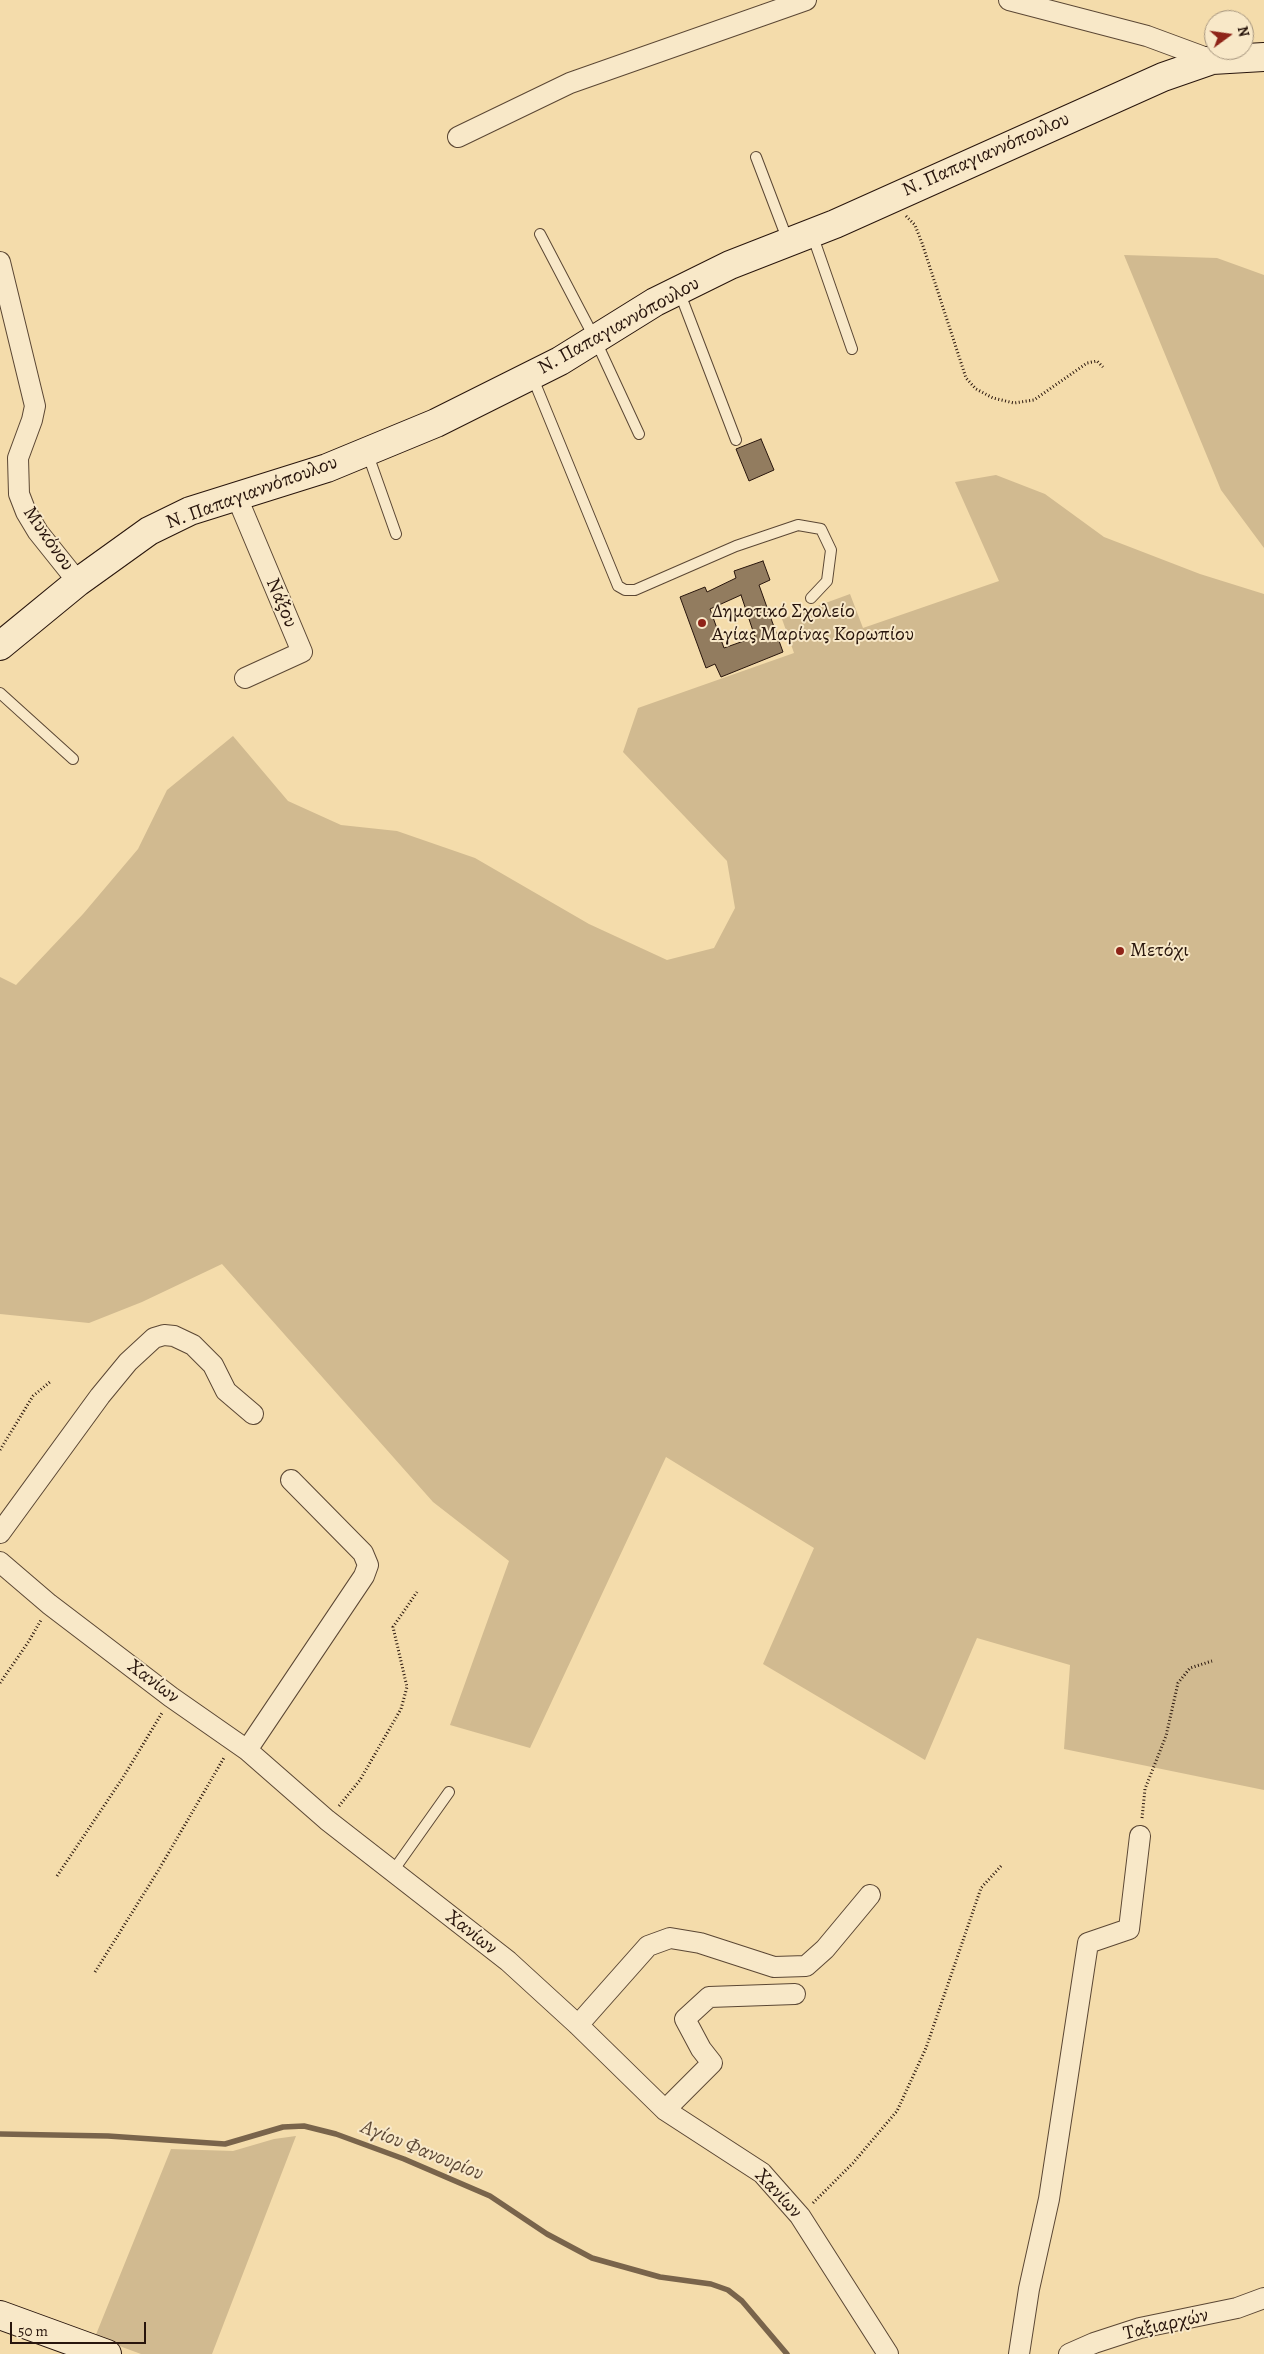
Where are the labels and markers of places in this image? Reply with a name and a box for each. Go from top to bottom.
place label: Δημοτικό Σχολείο Αγίας Μαρίνας Κορωπίου [712,600,914,647]
marker: Δημοτικό Σχολείο Αγίας Μαρίνας Κορωπίου [696,617,708,629]
place label: Μετόχι [1130,939,1189,963]
marker: Μετόχι [1114,945,1126,957]

